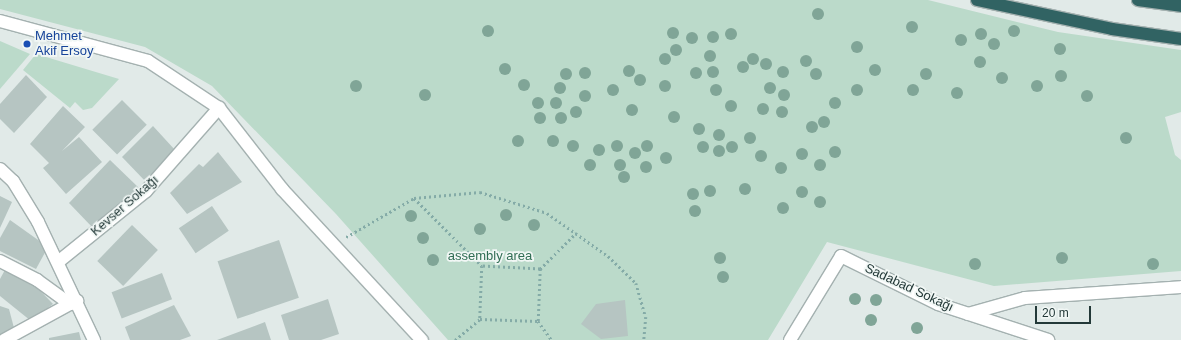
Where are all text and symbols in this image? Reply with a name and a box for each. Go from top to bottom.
place label: Mehmet Akif Ersoy [35,29,94,60]
marker: Mehmet Akif Ersoy [22,39,32,49]
street label: Kevser Sokağı [88,172,162,240]
park label: assembly area [448,248,532,264]
street label: Sadabad Sokağı [862,261,956,315]
scale bar [1037,298,1093,324]
text: 20 m [1042,306,1069,320]

